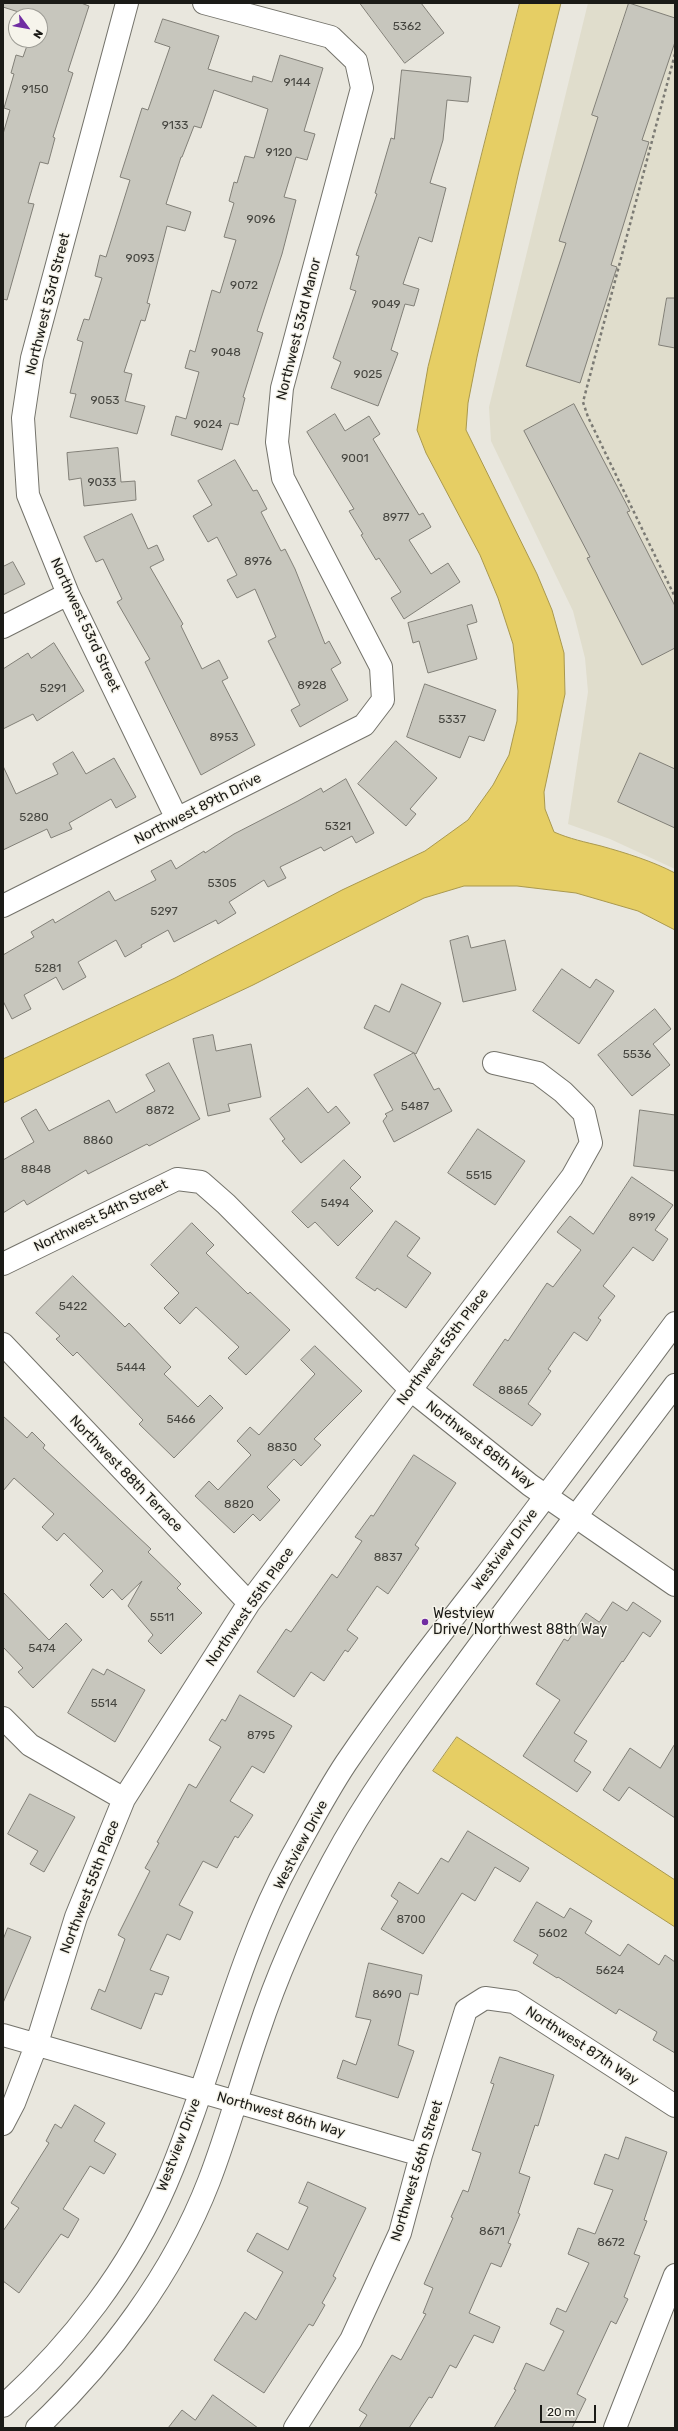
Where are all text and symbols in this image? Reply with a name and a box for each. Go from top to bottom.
north arrow [8,8,48,48]
house number: 5362 [393,20,421,34]
text: N [30,27,45,41]
house number: 9144 [283,76,311,90]
house number: 9150 [22,83,48,97]
house number: 9133 [162,119,188,133]
house number: 9120 [266,146,292,160]
house number: 9096 [247,213,275,227]
street label: Northwest 53rd Street [22,231,74,377]
house number: 9093 [126,252,154,266]
street label: Northwest 53rd Manor [273,256,325,402]
house number: 9072 [230,279,258,293]
house number: 9049 [371,298,401,312]
house number: 9048 [211,346,241,360]
house number: 9025 [354,368,382,382]
house number: 9053 [90,394,120,408]
house number: 9024 [193,418,223,432]
house number: 9001 [341,452,369,466]
house number: 9033 [87,476,117,490]
house number: 8977 [382,511,410,525]
street label: Northwest 53rd Street [47,555,123,695]
house number: 8976 [244,555,272,569]
house number: 8928 [297,679,327,693]
house number: 5291 [40,682,66,696]
house number: 5337 [438,713,466,727]
house number: 8953 [209,731,239,745]
street label: Northwest 89th Drive [132,770,264,848]
house number: 5280 [19,811,49,825]
house number: 5321 [325,820,351,834]
house number: 5305 [207,877,237,891]
house number: 5297 [150,905,178,919]
house number: 5281 [35,962,61,976]
house number: 5536 [623,1048,651,1062]
house number: 5487 [401,1100,429,1114]
house number: 8872 [146,1104,174,1118]
house number: 8860 [83,1134,113,1148]
house number: 8848 [21,1163,51,1177]
house number: 5515 [466,1169,492,1183]
street label: Northwest 54th Street [31,1176,171,1256]
house number: 5494 [321,1197,349,1211]
house number: 8919 [629,1211,655,1225]
street label: Northwest 55th Place [394,1285,492,1409]
house number: 5422 [59,1300,87,1314]
house number: 5444 [116,1361,146,1375]
house number: 8865 [498,1384,528,1398]
street label: Northwest 88th Way [422,1397,538,1493]
street label: Northwest 88th Terrace [66,1412,186,1536]
house number: 5466 [166,1413,196,1427]
house number: 8830 [267,1441,297,1455]
house number: 8820 [224,1498,254,1512]
street label: Westview Drive [469,1506,541,1594]
street label: Northwest 55th Place [202,1544,298,1670]
house number: 8837 [374,1551,402,1565]
place label: Westview Drive/Northwest 88th Way [433,1606,607,1638]
house number: 5511 [150,1611,174,1625]
marker: Westview Drive/Northwest 88th Way [420,1617,430,1627]
house number: 5474 [28,1642,56,1656]
house number: 5514 [91,1697,117,1711]
house number: 8795 [247,1729,275,1743]
street label: Westview Drive [270,1798,332,1892]
street label: Northwest 55th Place [57,1818,123,1956]
house number: 8700 [396,1913,426,1927]
house number: 5602 [538,1927,568,1941]
house number: 5624 [596,1964,624,1978]
house number: 8690 [372,1988,402,2002]
street label: Northwest 87th Way [522,2003,642,2089]
street label: Northwest 86th Way [215,2089,347,2141]
street label: Westview Drive [154,2096,204,2194]
street label: Northwest 56th Street [388,2098,446,2244]
house number: 8671 [479,2225,505,2239]
house number: 8672 [597,2236,625,2250]
scale bar [542,2397,598,2423]
text: 20 m [547,2405,575,2419]

